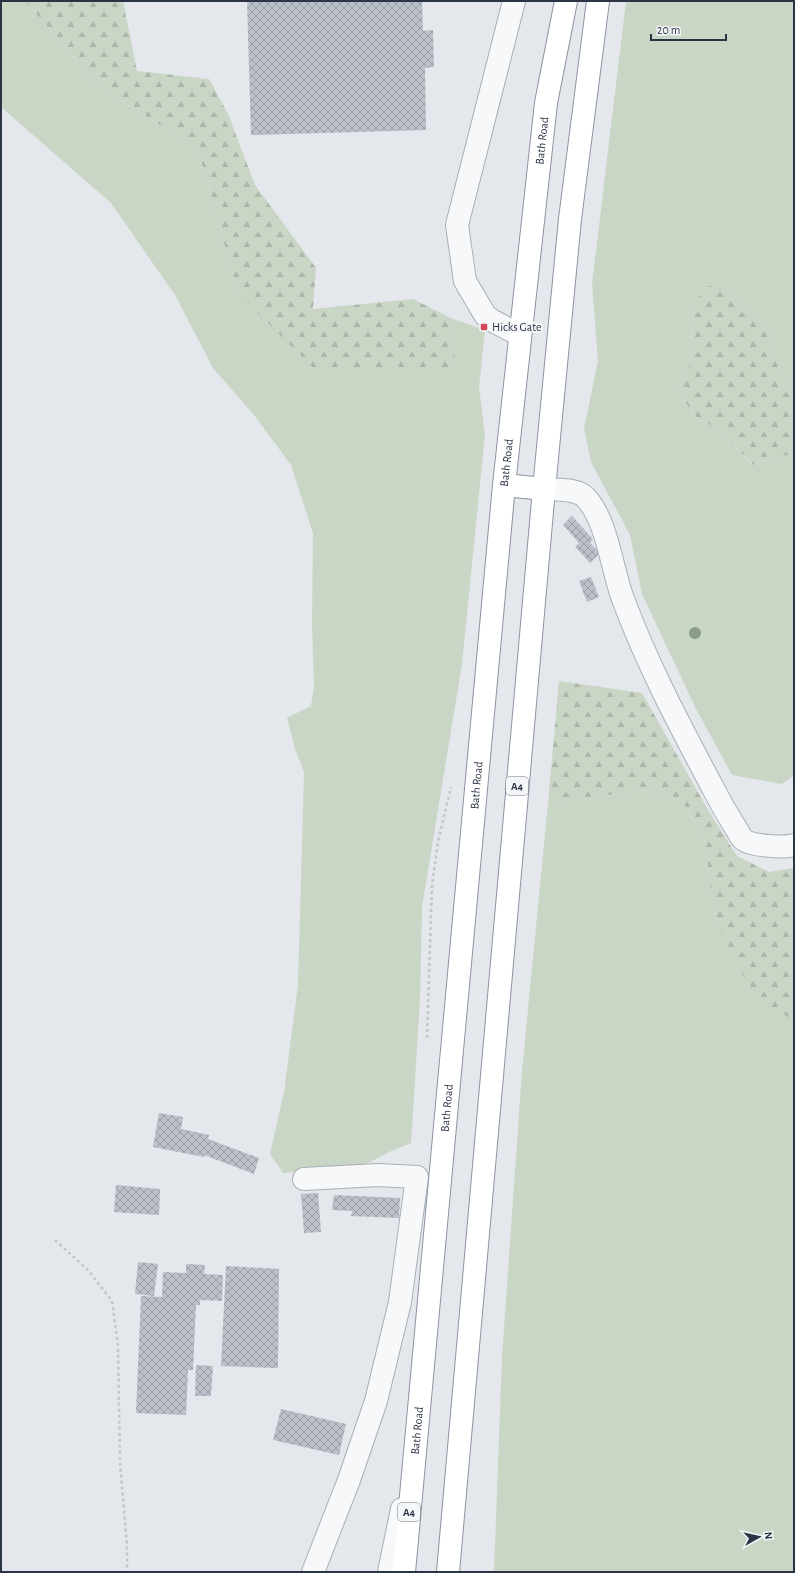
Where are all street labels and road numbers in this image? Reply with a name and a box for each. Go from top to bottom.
street label: Bath Road [533,116,550,165]
street label: Bath Road [498,438,515,487]
street label: Bath Road [468,761,485,810]
road number: A4 [506,777,528,795]
street label: Bath Road [439,1084,455,1132]
street label: Bath Road [409,1406,425,1455]
road number: A4 [398,1503,420,1521]

